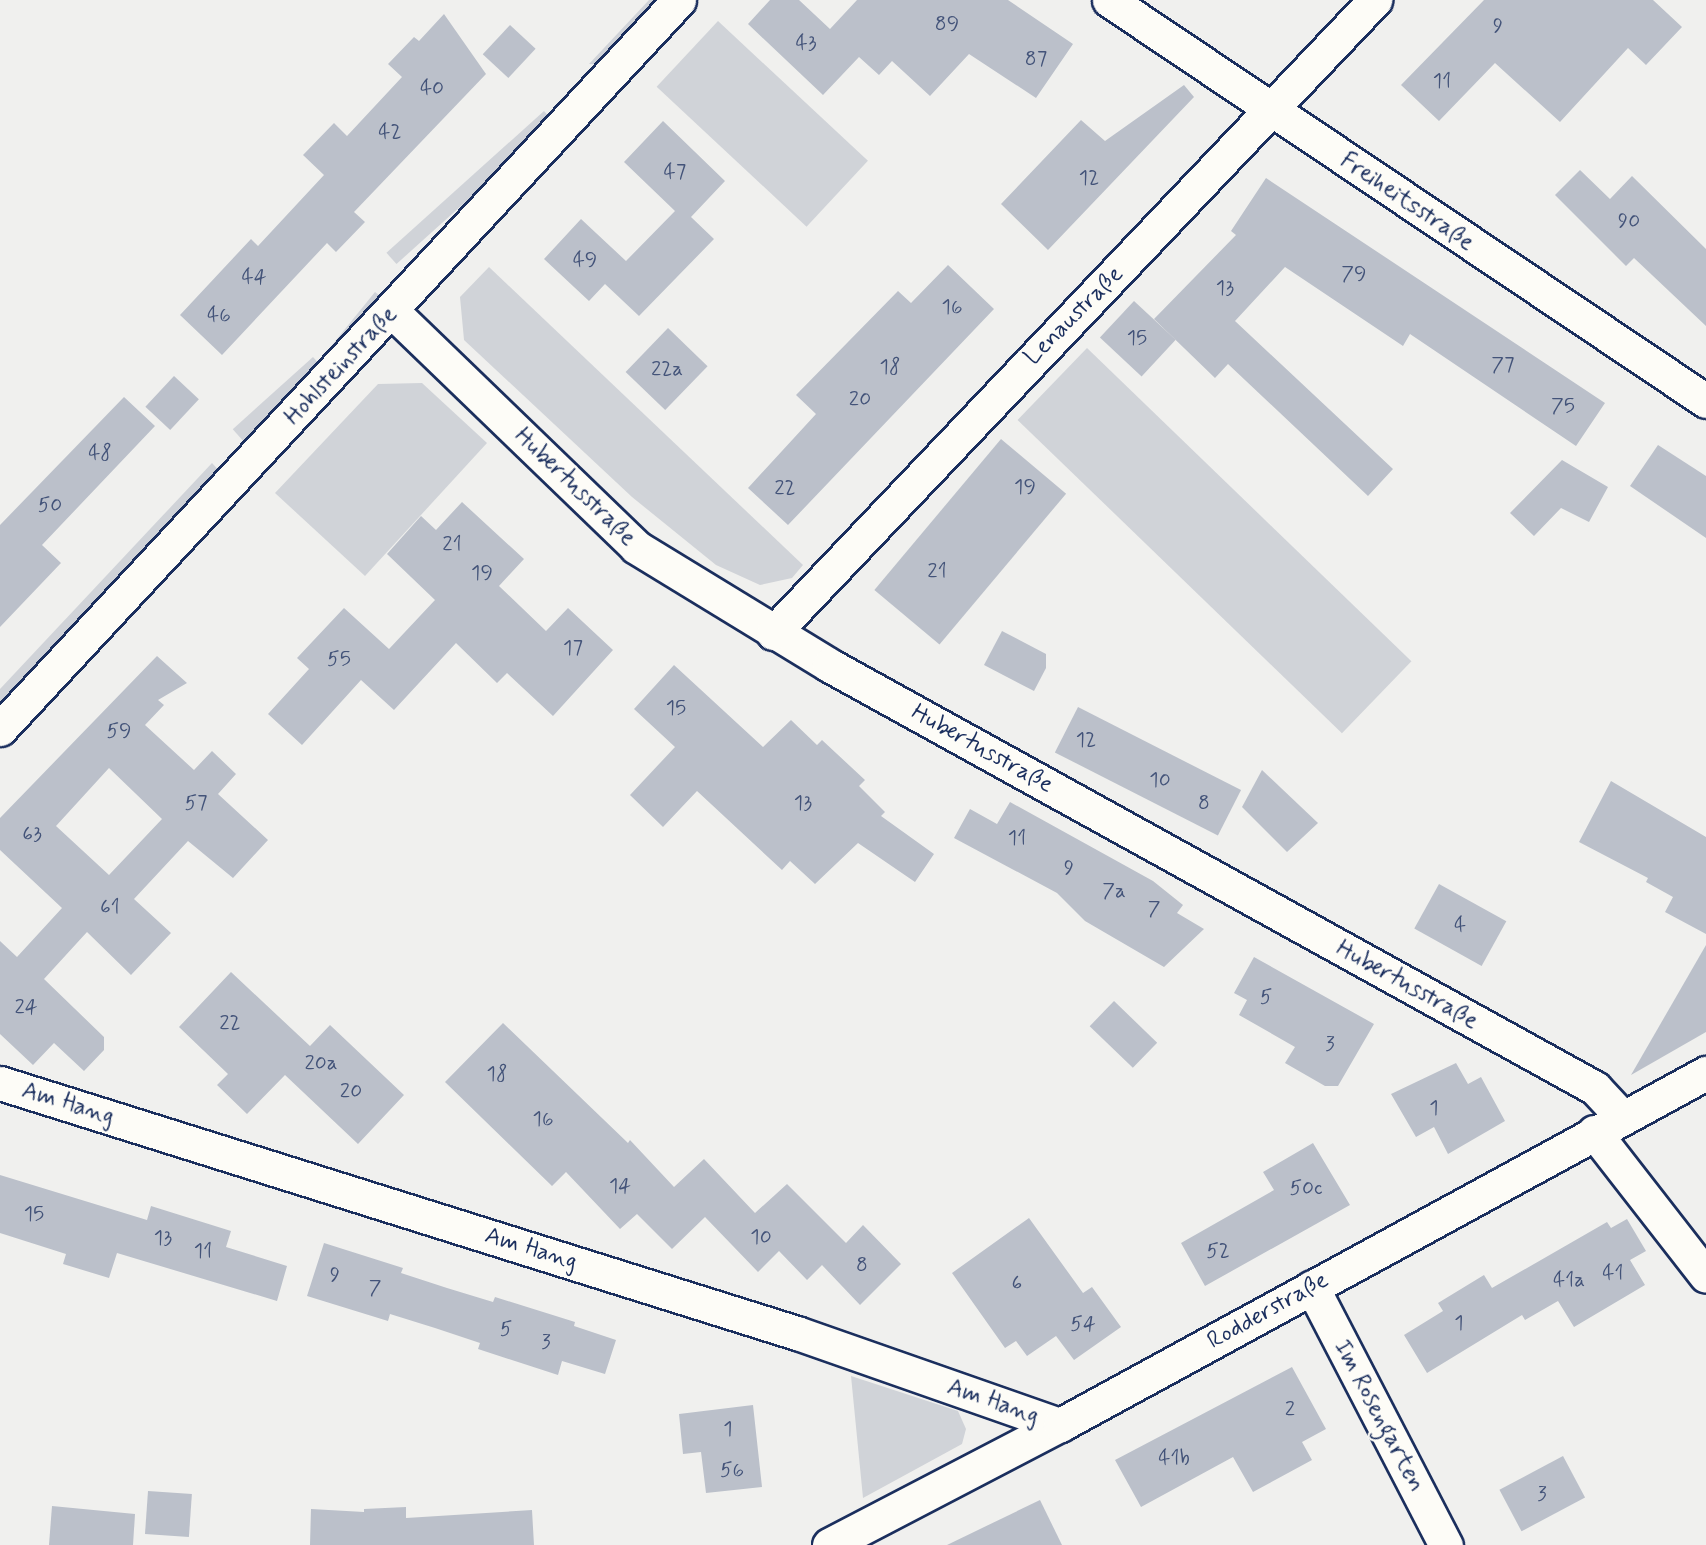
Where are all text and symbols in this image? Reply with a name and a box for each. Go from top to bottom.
house number: 89 [935,11,959,37]
house number: 9 [1493,13,1503,39]
house number: 43 [795,30,817,56]
house number: 87 [1025,46,1047,72]
house number: 11 [1433,68,1451,94]
house number: 40 [420,75,444,101]
house number: 42 [378,119,402,145]
street label: Freiheitsstraße [1334,147,1480,257]
house number: 47 [664,159,686,185]
house number: 12 [1079,165,1099,191]
house number: 90 [1618,208,1640,234]
house number: 49 [573,247,597,273]
street label: Lenaustraße [1018,260,1130,372]
house number: 79 [1341,261,1367,287]
house number: 44 [242,264,266,290]
house number: 13 [1216,275,1234,301]
house number: 16 [942,294,962,320]
street label: Hohlsteinstraße [279,301,403,431]
house number: 46 [207,302,231,328]
house number: 15 [1127,325,1147,351]
house number: 77 [1491,352,1515,378]
house number: 18 [880,354,900,380]
house number: 22a [651,356,683,382]
house number: 20 [849,386,871,412]
house number: 75 [1551,393,1575,419]
street label: Hubertusstraße [508,422,642,552]
house number: 48 [88,440,112,466]
house number: 19 [1014,474,1036,500]
house number: 22 [774,475,796,501]
house number: 50 [38,492,62,518]
house number: 21 [442,531,462,557]
house number: 21 [927,558,947,584]
house number: 19 [471,560,493,586]
house number: 17 [563,635,583,661]
house number: 55 [327,646,351,672]
house number: 15 [666,695,686,721]
street label: Hubertusstraße [906,698,1058,800]
house number: 59 [106,718,132,744]
house number: 12 [1076,727,1096,753]
house number: 10 [1149,767,1171,793]
house number: 57 [184,790,208,816]
house number: 13 [794,790,812,816]
house number: 8 [1198,790,1210,816]
house number: 63 [22,821,42,847]
house number: 11 [1008,825,1026,851]
house number: 9 [1064,855,1074,881]
house number: 7a [1102,878,1126,904]
house number: 61 [100,894,120,920]
house number: 7 [1148,896,1160,922]
house number: 4 [1454,912,1466,938]
street label: Hubertusstraße [1331,934,1483,1036]
house number: 5 [1260,984,1272,1010]
house number: 24 [14,994,38,1020]
house number: 22 [219,1010,241,1036]
house number: 3 [1325,1031,1335,1057]
house number: 20a [304,1050,338,1076]
house number: 18 [487,1061,507,1087]
street label: Am Hang [19,1076,117,1132]
house number: 20 [340,1078,362,1104]
house number: 1 [1429,1095,1439,1121]
house number: 16 [533,1106,553,1132]
house number: 14 [609,1173,631,1199]
house number: 50c [1289,1175,1323,1201]
house number: 15 [24,1201,44,1227]
street label: Am Hang [482,1221,580,1277]
house number: 10 [750,1224,772,1250]
house number: 13 [154,1225,172,1251]
house number: 11 [194,1238,212,1264]
house number: 52 [1206,1238,1230,1264]
house number: 8 [856,1252,868,1278]
house number: 41 [1602,1260,1624,1286]
house number: 9 [330,1262,340,1288]
street label: Rodderstraße [1203,1266,1333,1356]
house number: 41a [1553,1267,1585,1293]
house number: 6 [1012,1270,1022,1296]
house number: 7 [369,1275,381,1301]
house number: 1 [1454,1310,1464,1336]
house number: 54 [1070,1311,1096,1337]
house number: 5 [500,1316,512,1342]
house number: 3 [541,1329,551,1355]
street label: Im Rosengarten [1326,1333,1432,1499]
street label: Am Hang [944,1373,1042,1431]
house number: 2 [1285,1396,1295,1422]
house number: 1 [723,1416,733,1442]
house number: 41b [1158,1445,1190,1471]
house number: 56 [720,1457,744,1483]
house number: 3 [1537,1481,1547,1507]

